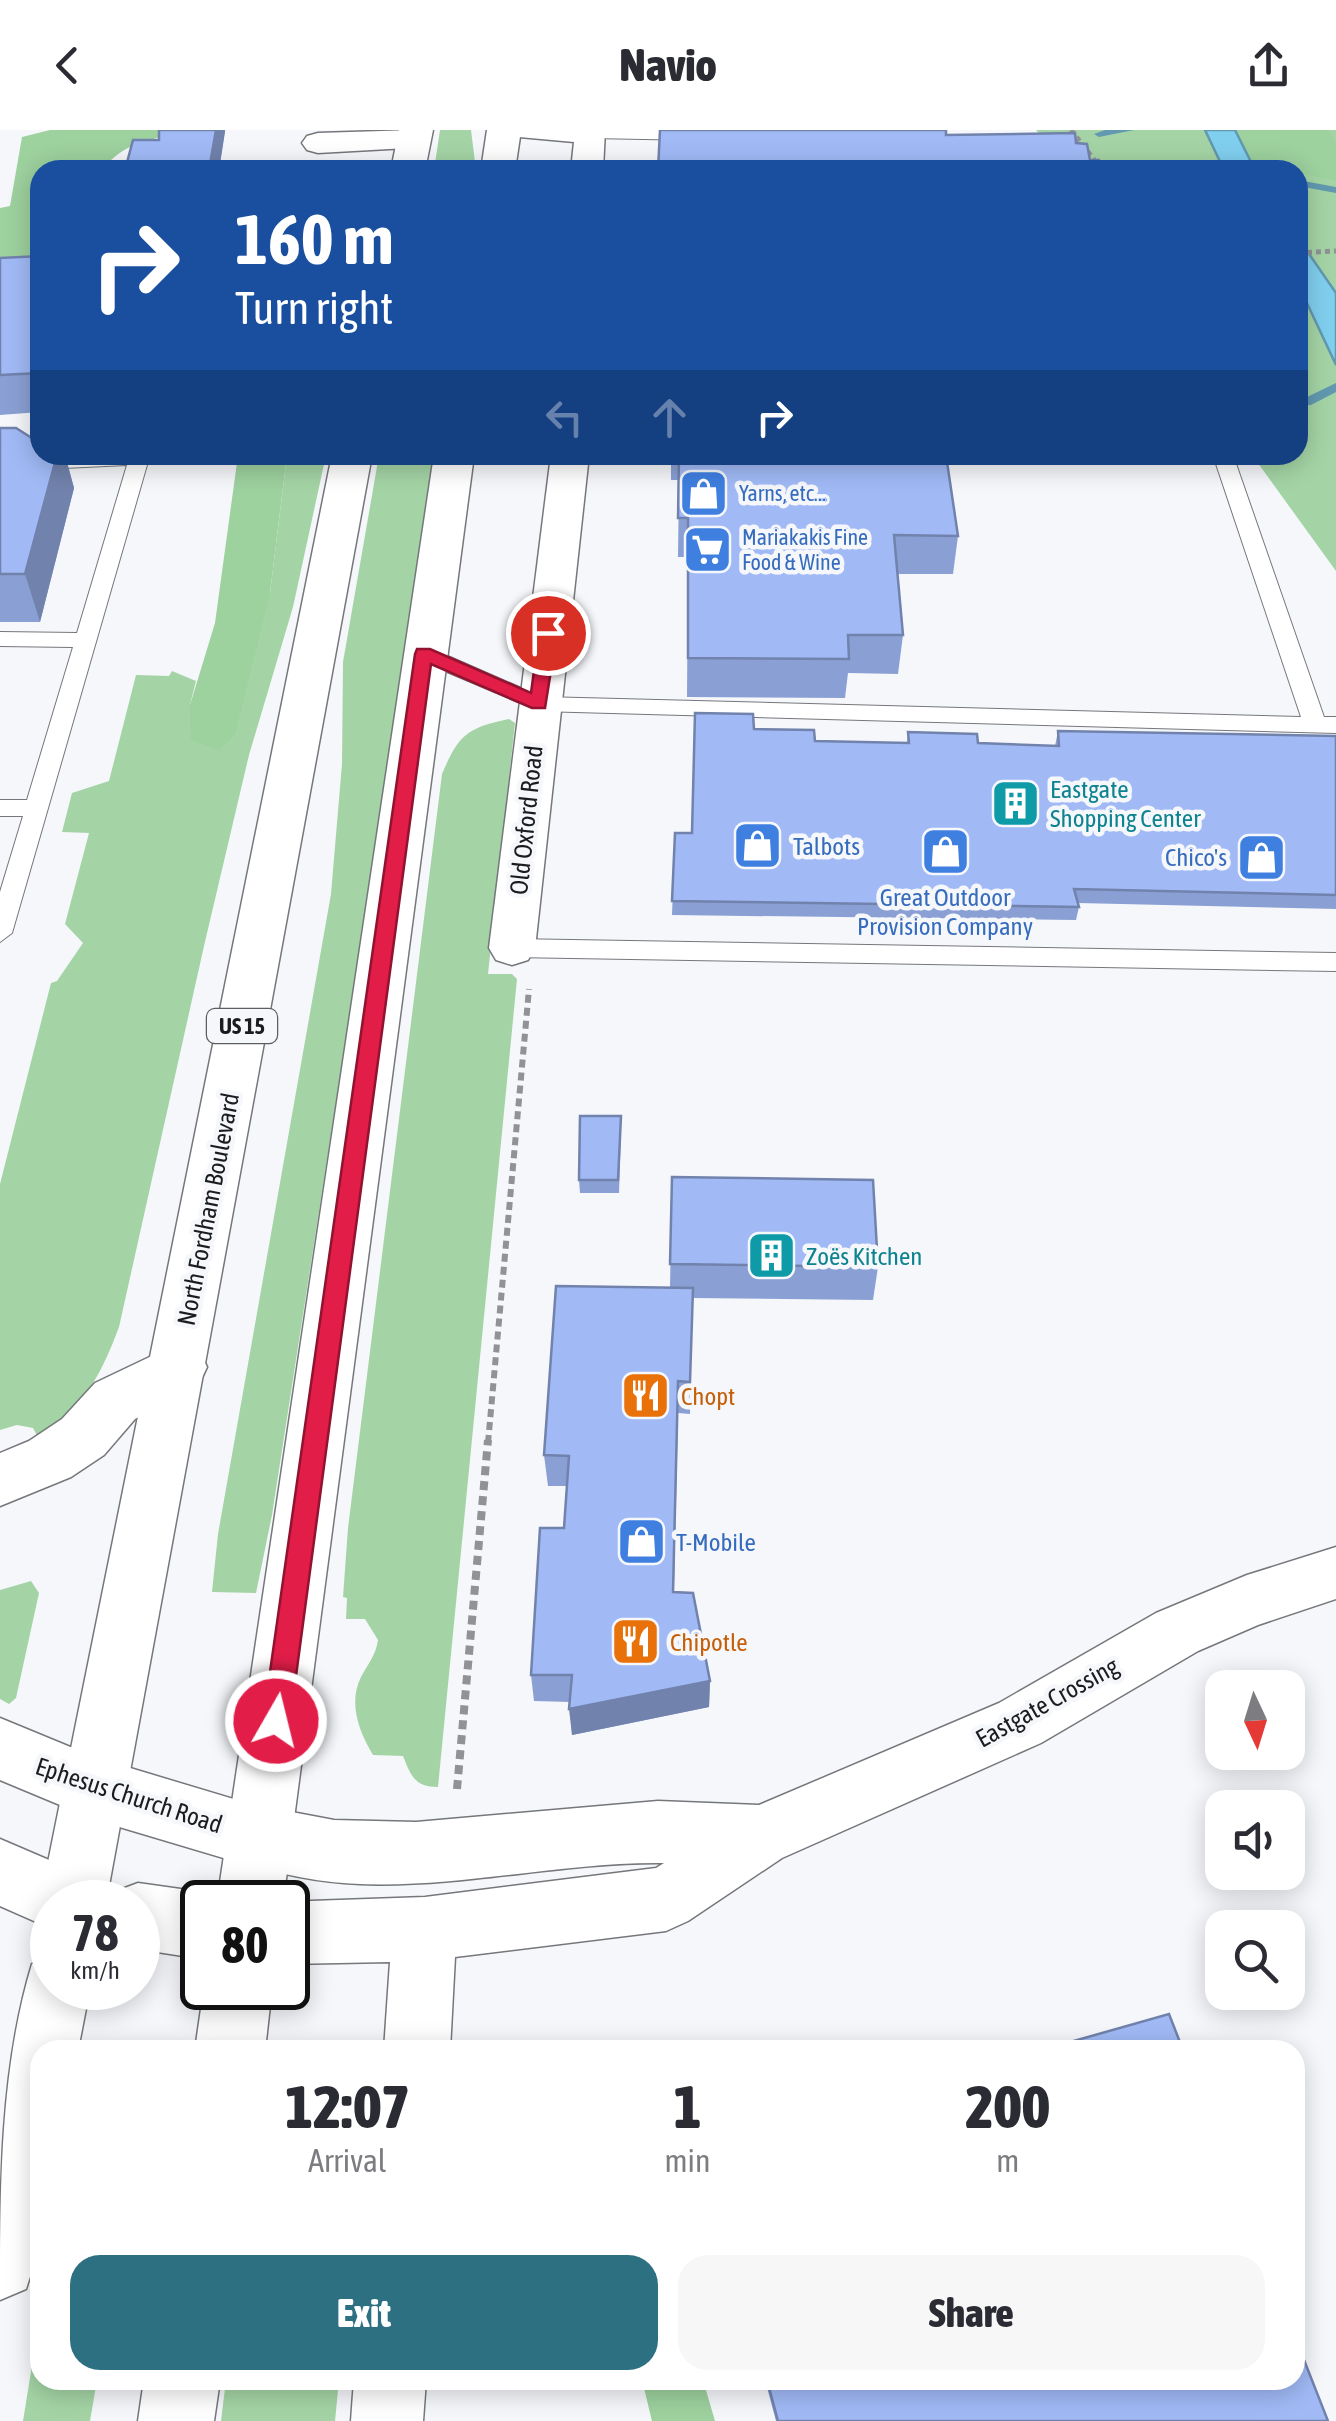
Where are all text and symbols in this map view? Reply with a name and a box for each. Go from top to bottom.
icon: back [40,38,95,93]
icon: share [1241,38,1296,93]
text: Navio [619,39,717,91]
text: 160 m [235,199,394,279]
icon: right [70,200,200,330]
text: Turn right [235,282,393,334]
icon: left [537,390,592,445]
icon: ahead [642,390,697,445]
icon: right [747,390,802,445]
shop icon: Yarns, etc… [678,467,730,519]
place label: Yarns, etc… [739,480,826,506]
supermarket icon: Mariakakis Fine Food & Wine [681,524,733,576]
place label: Mariakakis Fine Food & Wine [742,524,868,575]
pin [506,591,591,676]
icon: arrive [521,606,576,661]
street label: Old Oxford Road [504,744,548,896]
place label: Eastgate Shopping Center [1050,775,1201,832]
building icon: Eastgate Shopping Center [989,777,1041,829]
shop icon: Talbots [732,820,784,872]
shop icon: Great Outdoor Provision Company [919,825,971,877]
shop icon: Chico's [1236,831,1288,883]
place label: Talbots [793,832,860,860]
place label: Chico's [1165,843,1227,871]
place label: Great Outdoor Provision Company [857,883,1033,940]
road number: US 15 [207,1009,277,1043]
street label: North Fordham Boulevard [172,1090,244,1328]
building icon: Zoës Kitchen [745,1230,797,1282]
place label: Zoës Kitchen [806,1242,922,1270]
restaurant icon: Chopt [620,1370,672,1422]
place label: Chopt [681,1382,735,1410]
shop icon: T-Mobile [615,1516,667,1568]
place label: T-Mobile [676,1528,756,1556]
restaurant icon: Chipotle [609,1616,661,1668]
place label: Chipotle [670,1628,748,1656]
street label: Eastgate Crossing [971,1651,1123,1753]
position arrow [224,1669,328,1773]
north arrow [1205,1670,1305,1770]
map controls [1205,1670,1305,2010]
street label: Ephesus Church Road [32,1752,226,1838]
button: sound [1205,1790,1305,1890]
speed limit sign: 80 [180,1880,310,2010]
text: 78 [71,1904,118,1962]
button: search [1205,1910,1305,2010]
text: km/h [70,1956,120,1984]
text: 12:07 [285,2072,410,2141]
text: 1 [673,2072,702,2141]
text: 200 [965,2072,1050,2141]
text: Arrival [308,2142,386,2179]
text: min [665,2142,710,2179]
text: m [996,2142,1019,2179]
button: Exit [70,2255,658,2370]
button: Share [678,2255,1265,2370]

